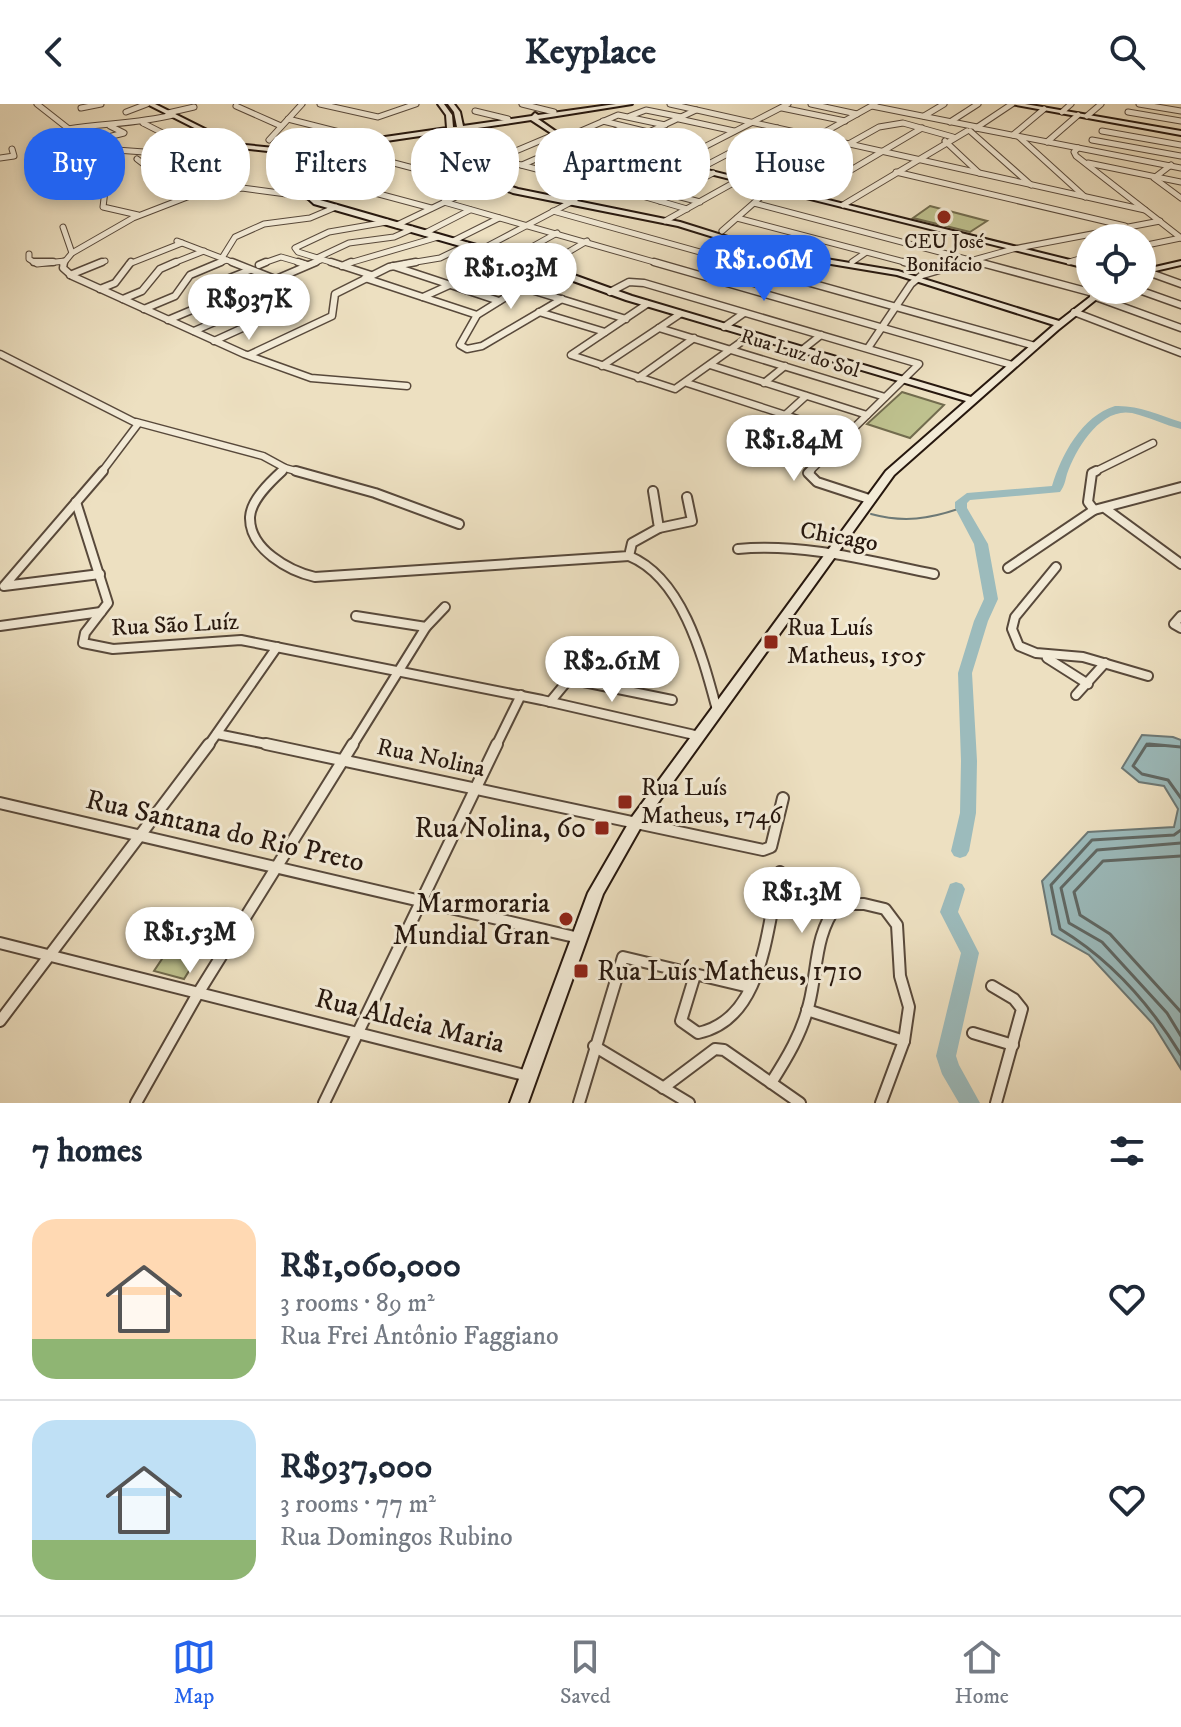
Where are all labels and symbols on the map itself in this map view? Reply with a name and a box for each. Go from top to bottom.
marker: CEU José Bonifácio [935,208,953,226]
place label: CEU José Bonifácio [904,230,984,278]
pin: R$1.06M [690,235,838,303]
pin: R$1.03M [437,243,585,311]
pin: R$937K [184,274,314,342]
street label: Rua Luz do Sol [738,324,862,384]
pin: R$1.84M [720,415,868,483]
street label: Chicago [798,515,880,559]
street label: Rua São Luíz [110,607,240,643]
place label: Rua Luís Matheus, 1505 [787,613,926,671]
marker: Rua Luís Matheus, 1505 [762,633,780,651]
pin: R$2.61M [538,636,686,704]
street label: Rua Nolina [374,732,489,784]
place label: Rua Luís Matheus, 1746 [641,773,783,831]
street label: Rua Santana do Rio Preto [83,782,367,880]
marker: Rua Luís Matheus, 1746 [616,793,634,811]
place label: Rua Nolina, 60 [414,811,586,846]
marker: Rua Nolina, 60 [593,819,611,837]
pin: R$1.3M [737,867,867,935]
place label: Marmoraria Mundial Gran [393,886,550,953]
pin: R$1.53M [116,907,264,975]
marker: Marmoraria Mundial Gran [557,910,575,928]
place label: Rua Luís Matheus, 1710 [597,954,863,989]
marker: Rua Luís Matheus, 1710 [572,962,590,980]
street label: Rua Aldeia Maria [312,981,508,1061]

